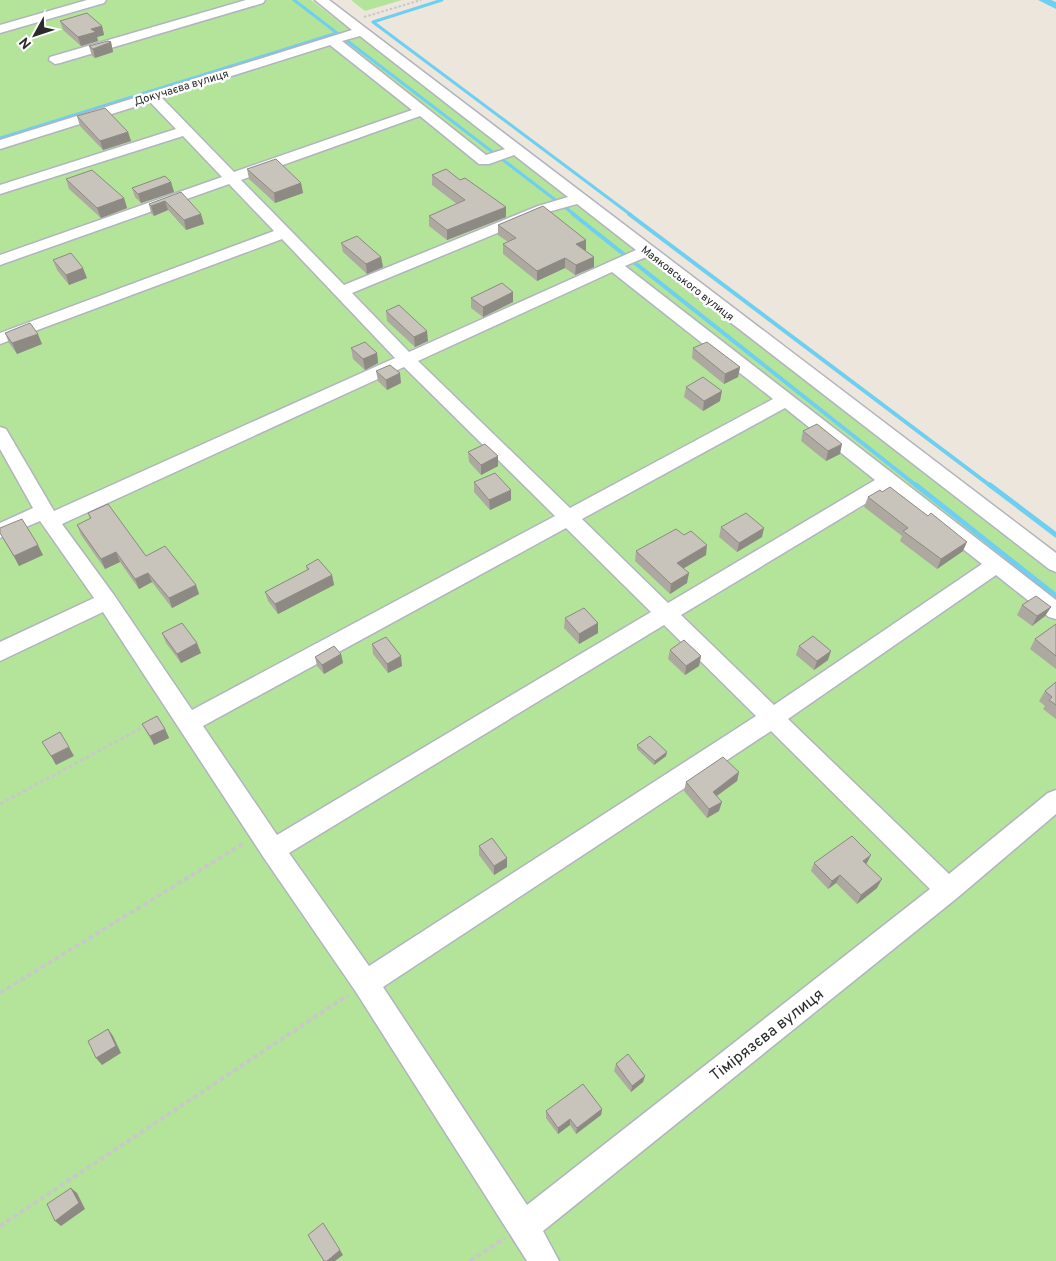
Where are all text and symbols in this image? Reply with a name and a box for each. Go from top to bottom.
north arrow [10,10,60,60]
text: N [16,33,36,52]
street label: Докучаєва вулиця [132,67,230,109]
street label: Маяковського вулиця [638,243,737,324]
street label: Тімірязєва вулиця [706,985,828,1086]

